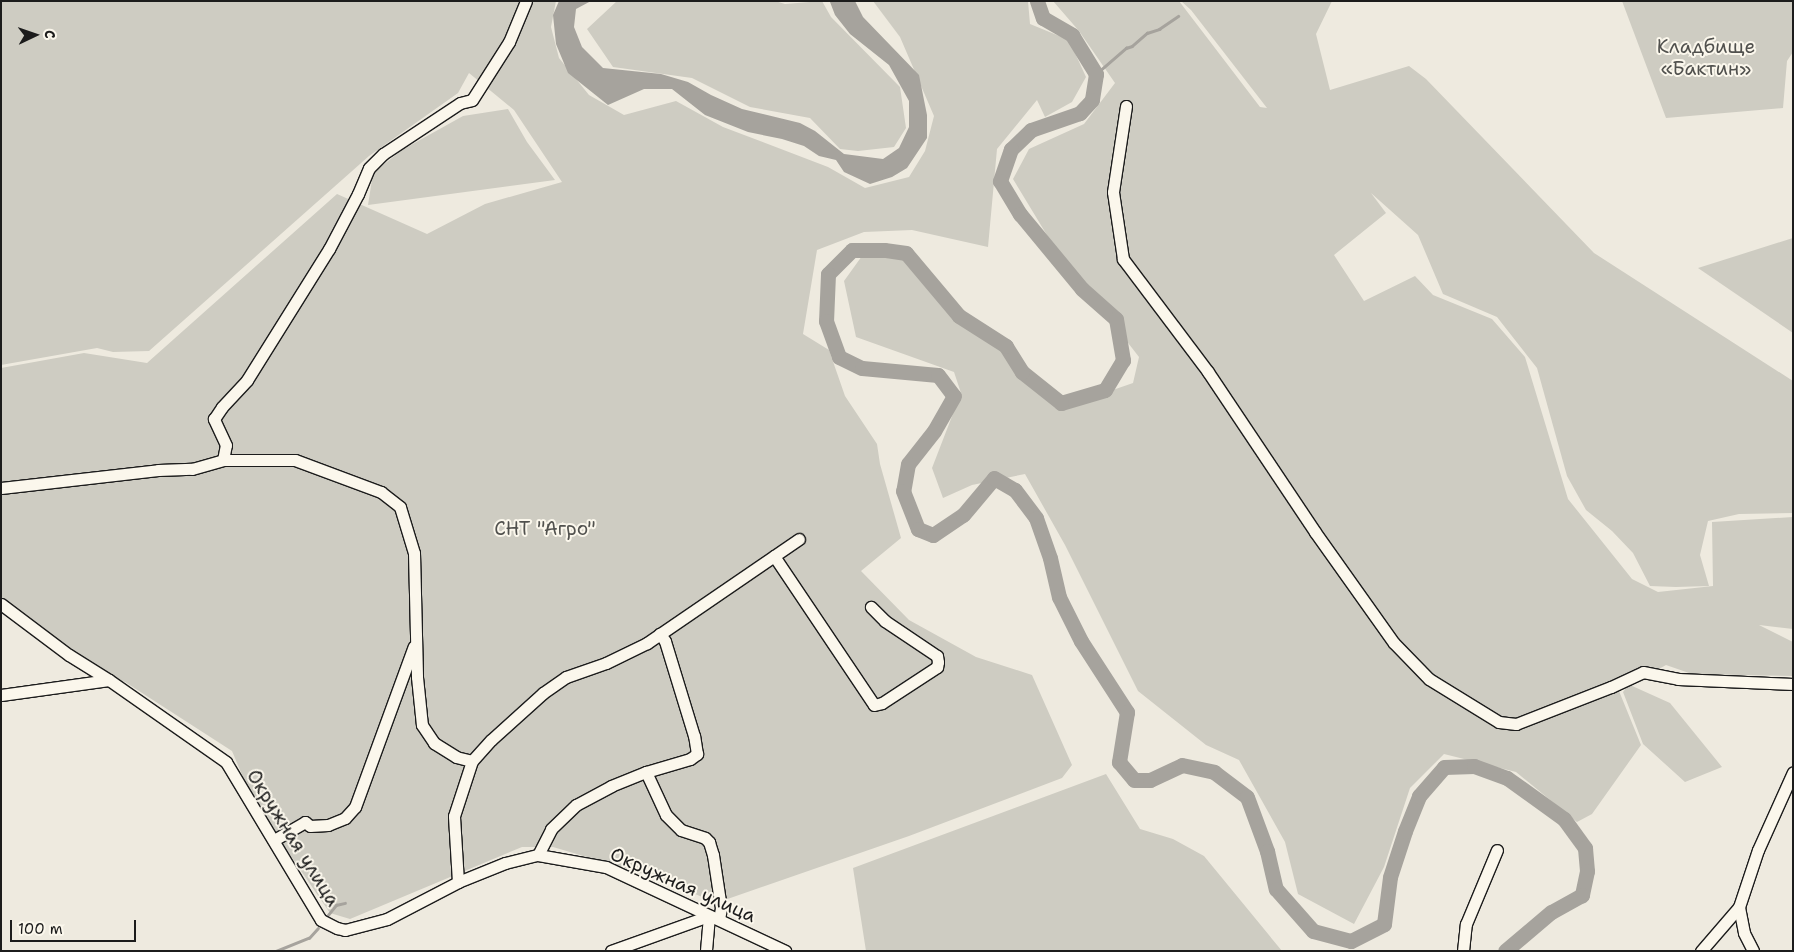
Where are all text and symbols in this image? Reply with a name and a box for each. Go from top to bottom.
north arrow [10,10,60,60]
text: С [41,29,59,39]
park label: Кладбище «Бактин» [1657,36,1755,80]
park label: СНТ "Агро" [494,518,596,540]
street label: Окружная улица [242,765,344,911]
street label: Окружная улица [607,843,759,927]
scale bar [12,910,139,942]
text: 100 m [18,919,63,939]

